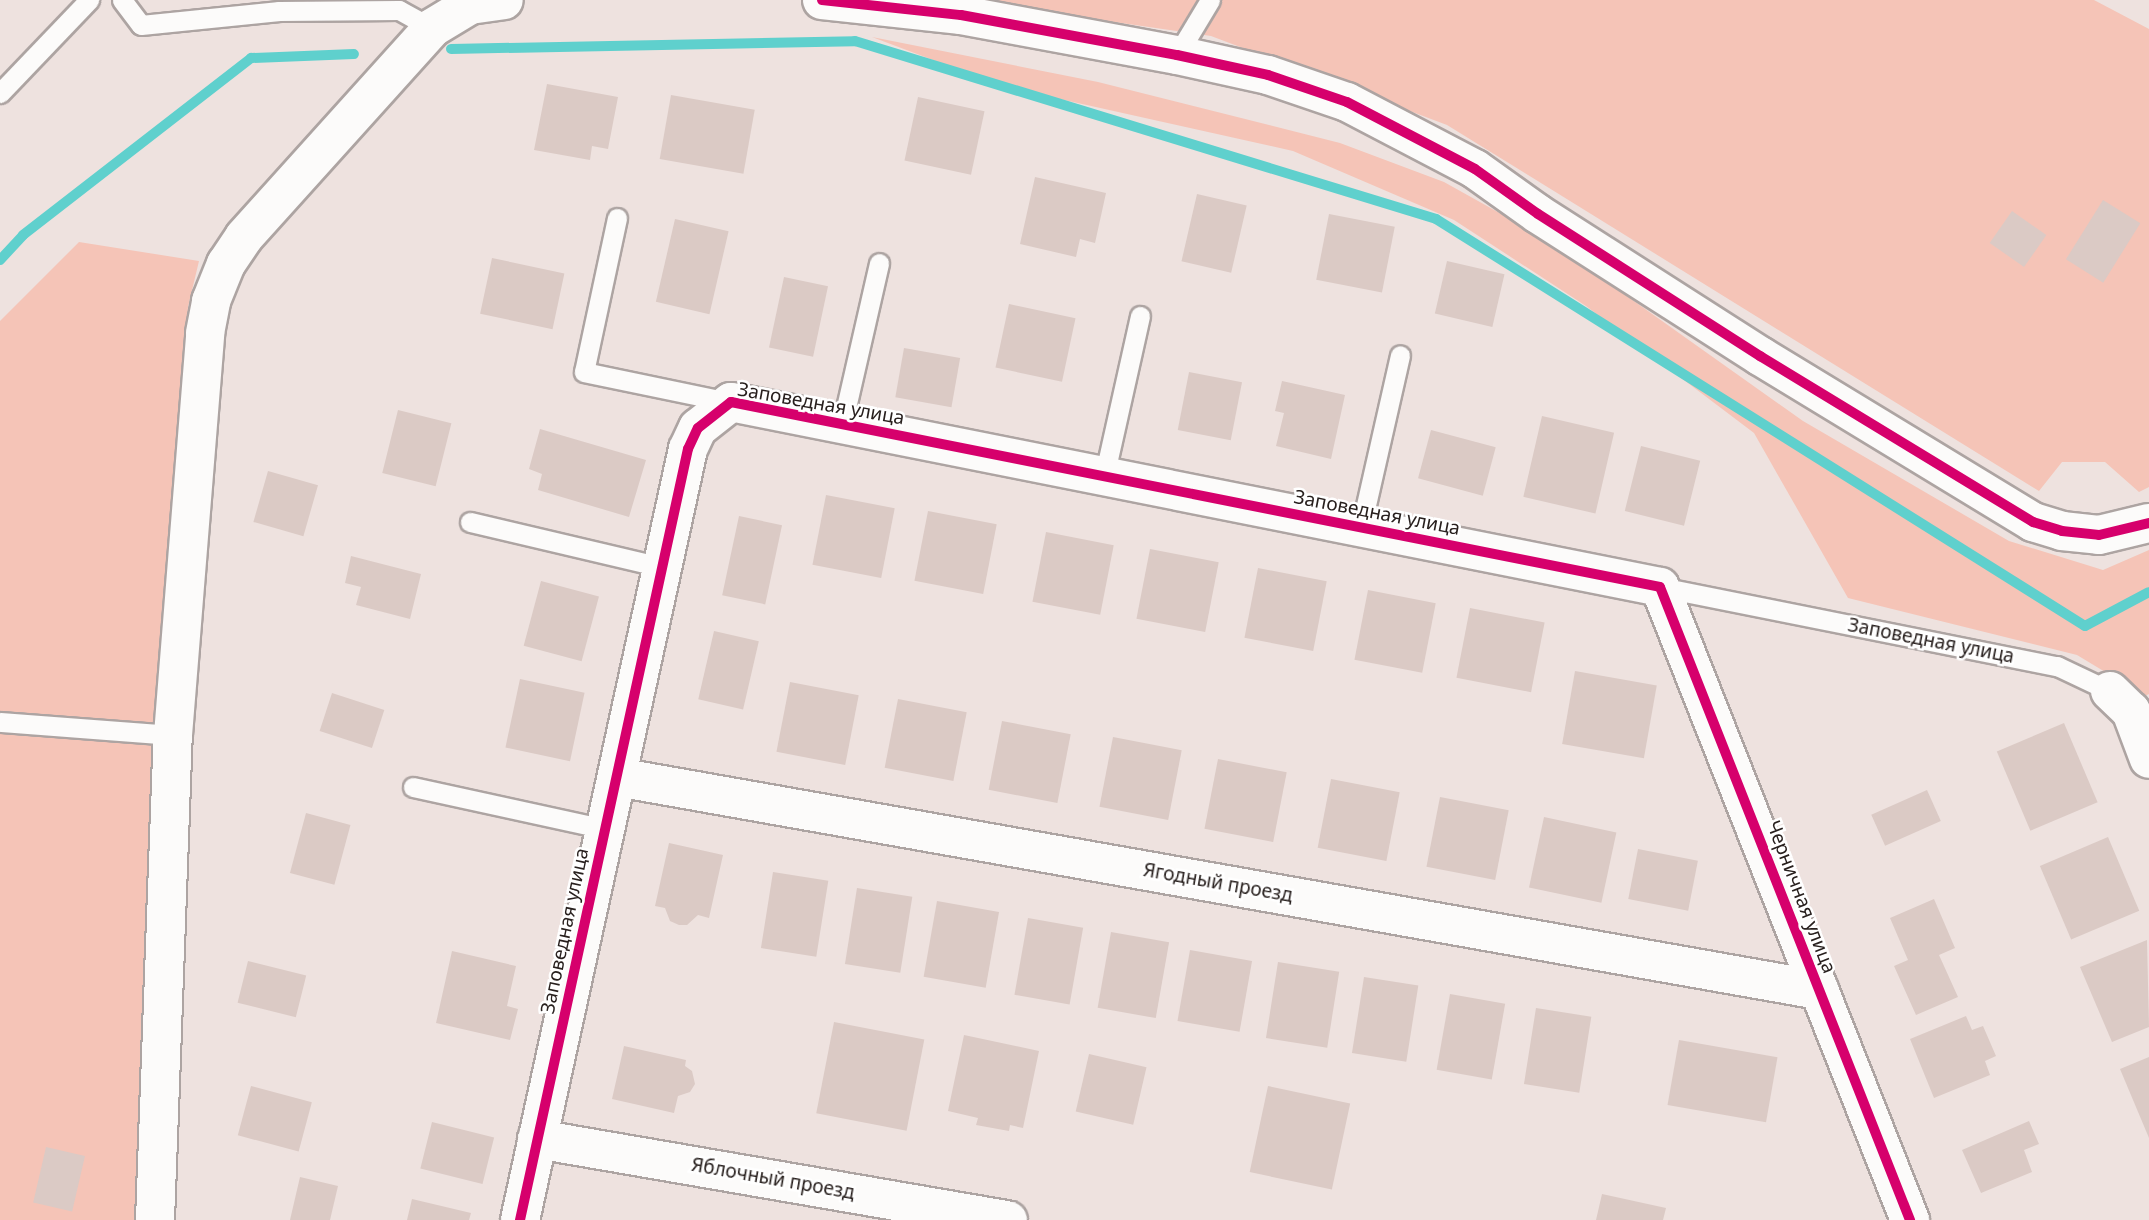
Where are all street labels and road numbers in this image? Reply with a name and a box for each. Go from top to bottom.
street label: Заповедная улица [736,378,906,430]
street label: Заповедная улица [1292,486,1462,540]
street label: Заповедная улица [1846,614,2016,668]
street label: Черничная улица [1761,818,1841,976]
street label: Заповедная улица [536,846,594,1016]
street label: Ягодный проезд [1142,859,1294,907]
street label: Яблочный проезд [690,1153,856,1205]

